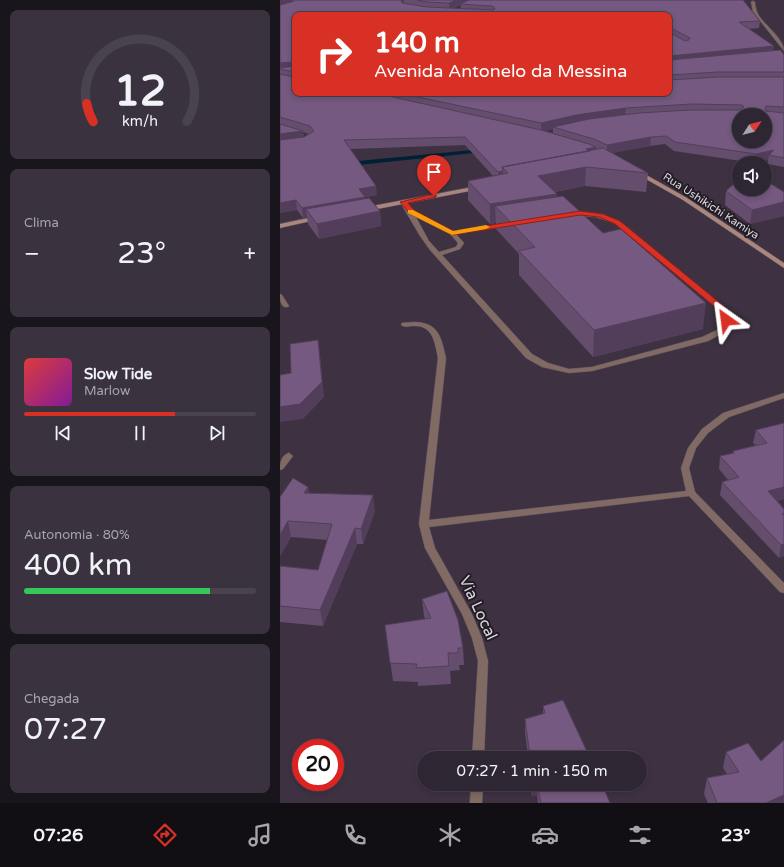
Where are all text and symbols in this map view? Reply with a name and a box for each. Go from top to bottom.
text: 140 m [374,26,460,60]
icon: right [308,28,360,80]
text: Avenida Antonelo da Messina [374,60,627,82]
text: 12 [114,67,166,117]
north arrow [732,108,772,148]
map controls [732,108,772,196]
text: km/h [122,113,158,130]
pin [417,155,451,196]
button: sound [732,156,772,196]
icon: arrive [423,161,445,183]
street label: Rua Ushikichi Kamiya [661,170,761,242]
text: Clima [24,215,59,231]
text: 23° [117,235,166,272]
text: − [24,241,40,267]
text: + [244,241,256,267]
position arrow [705,299,747,341]
text: Slow Tide [84,365,152,383]
text: Marlow [84,383,130,399]
icon: previous [52,422,74,444]
icon: pause [129,422,151,444]
icon: next [206,422,228,444]
text: Autonomia · 80% [24,527,130,543]
text: 400 km [24,547,132,584]
street label: Via Local [454,573,502,643]
text: Chegada [24,691,79,707]
text: 07:27 [24,711,107,748]
speed limit sign: 20 [292,739,344,791]
text: 07:27 · 1 min · 150 m [457,762,607,780]
icon: directions [151,821,179,849]
icon: music [246,821,274,849]
icon: phone [341,821,369,849]
icon: climate [436,821,464,849]
icon: car [531,821,559,849]
icon: filters [626,821,654,849]
text: 07:26 [34,824,83,846]
text: 23° [721,824,750,846]

